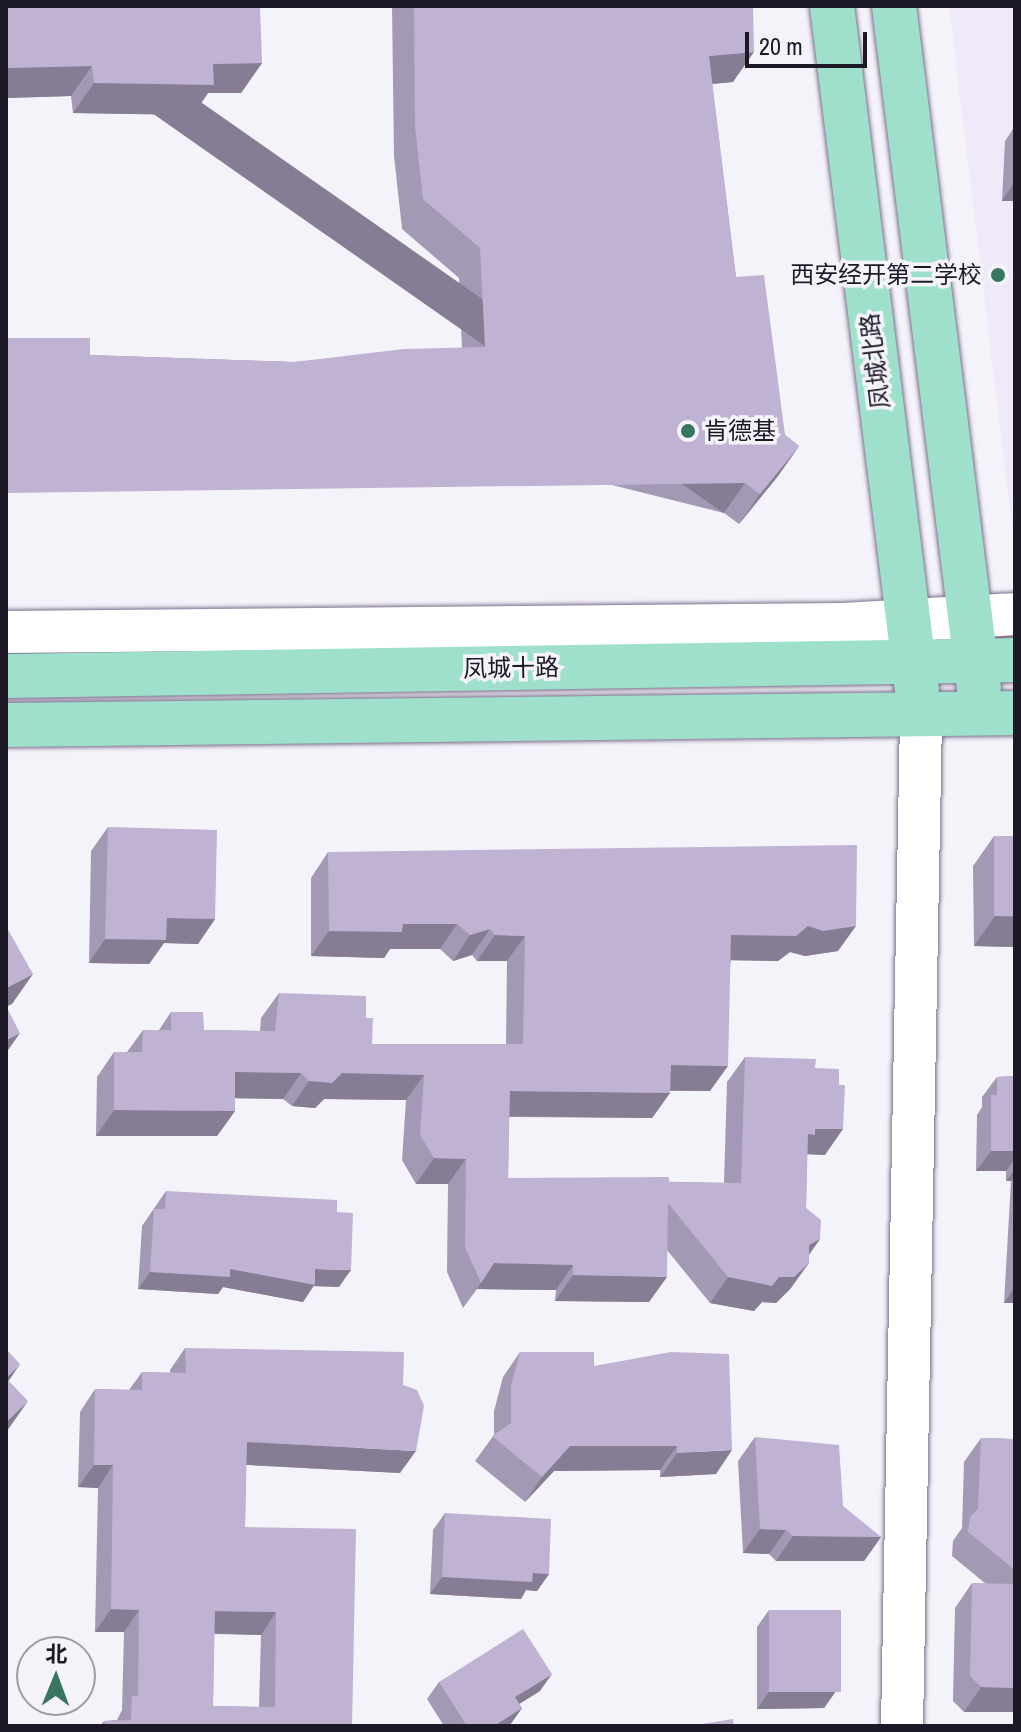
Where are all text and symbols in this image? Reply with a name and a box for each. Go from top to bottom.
scale bar [749,16,871,66]
text: 20 m [759,30,803,62]
place label: 西安经开第二学校 [790,261,982,289]
marker: 西安经开第二学校 [989,266,1007,284]
street label: 凤城北路 [855,312,895,410]
place label: 肯德基 [704,417,776,445]
marker: 肯德基 [679,422,697,440]
street label: 凤城十路 [463,653,559,683]
north arrow [16,1636,96,1716]
text: 北 [45,1639,68,1669]

